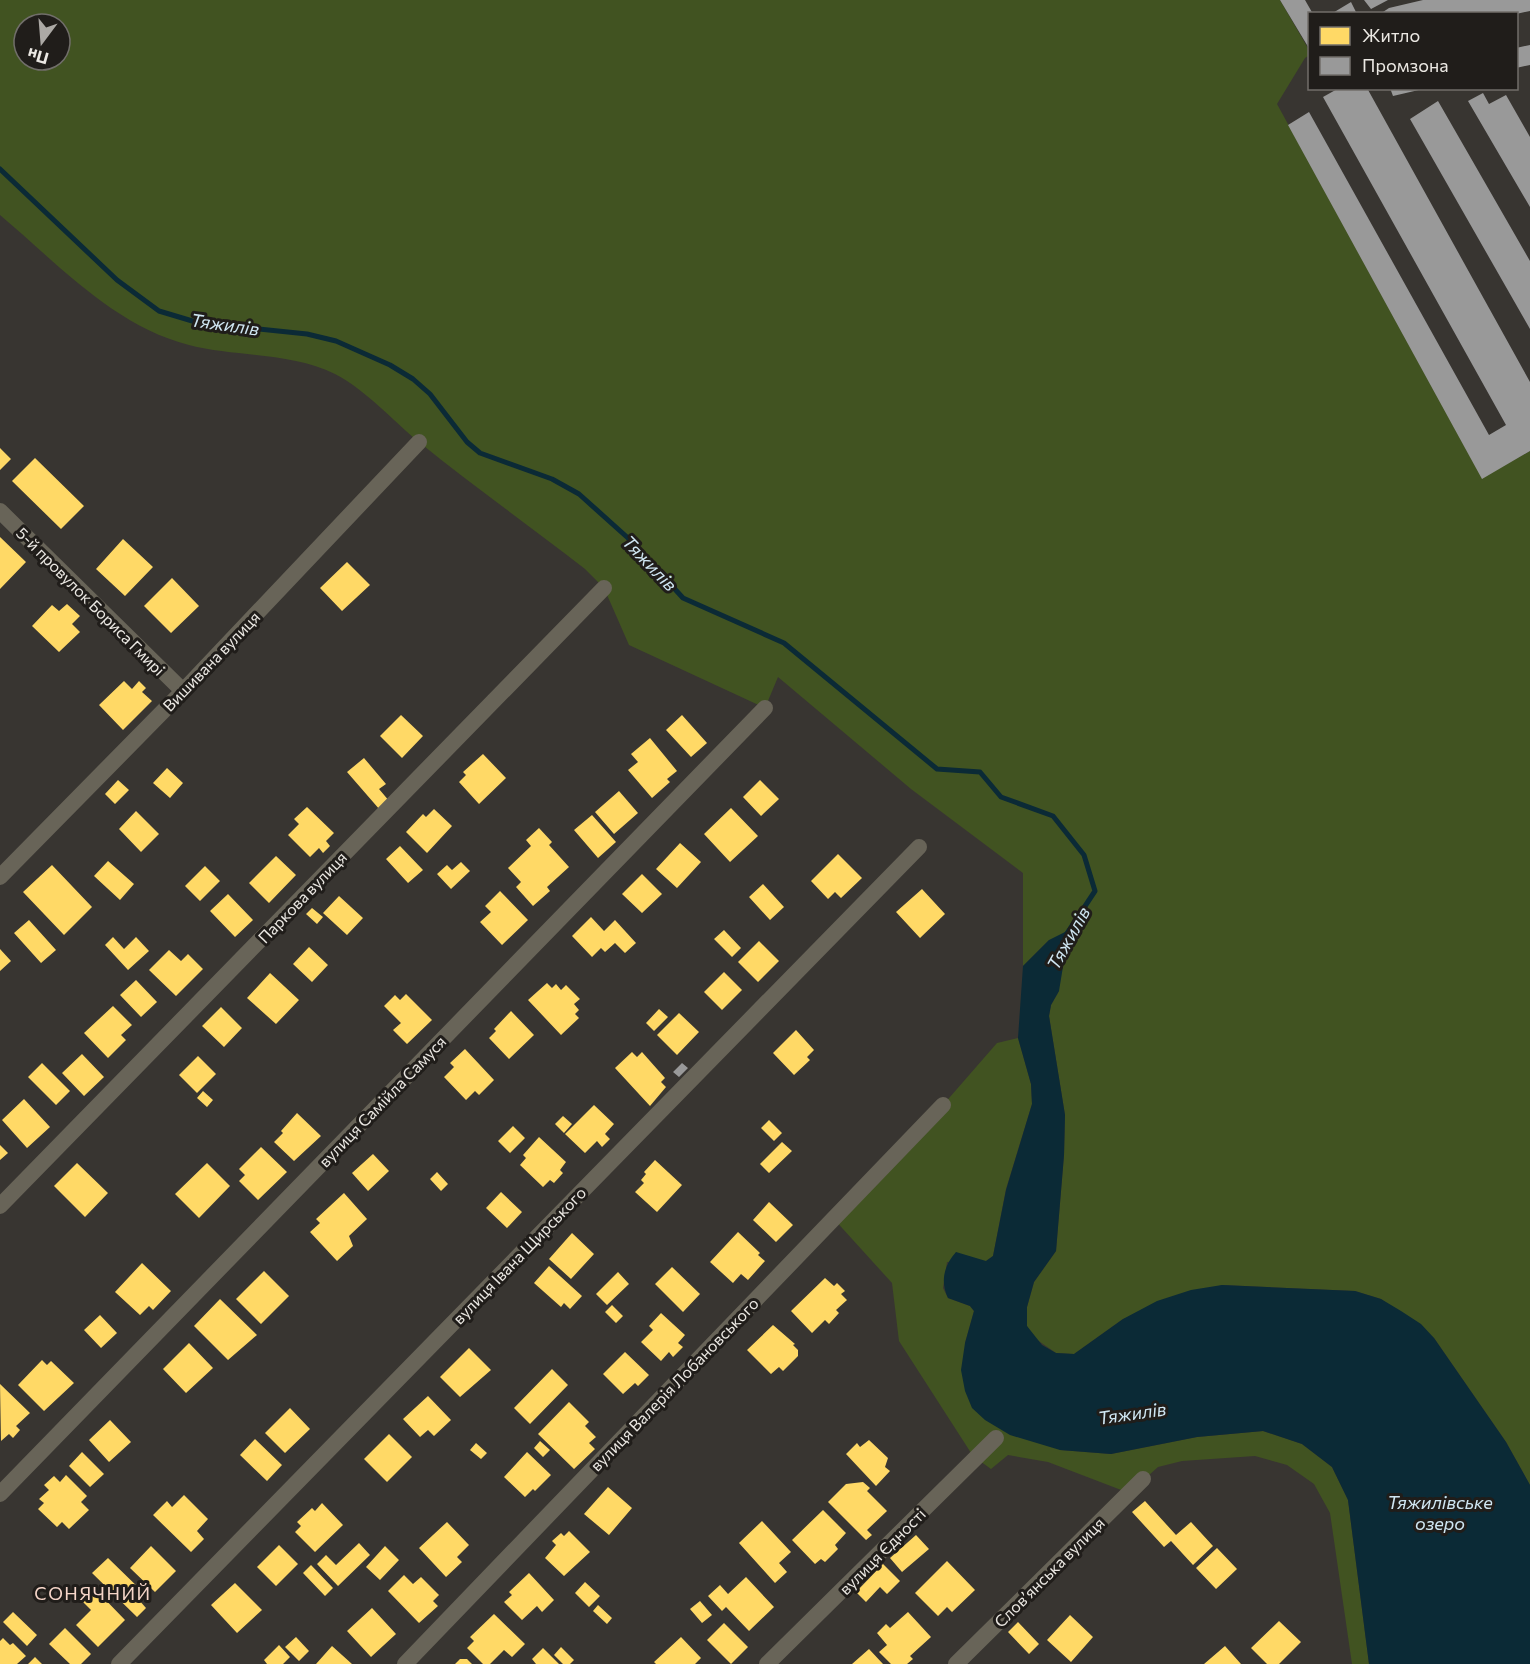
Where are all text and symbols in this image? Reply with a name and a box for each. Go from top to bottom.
north arrow [12,12,72,72]
legend [1308,12,1518,90]
text: Житло [1362,24,1420,46]
text: Пн [25,45,51,69]
text: Промзона [1362,54,1449,76]
water label: Тяжилів [189,308,261,340]
street label: 5-й провулок Бориса Гмирі [13,523,169,679]
water label: Тяжилів [618,531,682,596]
street label: Вишивана вулиця [158,607,264,715]
street label: Паркова вулиця [254,847,350,947]
water label: Тяжилів [1042,902,1095,973]
street label: вулиця Самійла Самуся [314,1032,450,1170]
street label: вулиця Івана Щирського [449,1183,589,1327]
street label: вулиця Валерія Лобановського [586,1293,762,1475]
water label: Тяжилів [1096,1397,1168,1429]
water label: Тяжилівське озеро [1387,1491,1493,1534]
street label: вулиця Єдності [835,1504,929,1598]
street label: Словʼянська вулиця [990,1513,1108,1631]
district label: СОНЯЧНИЙ [34,1582,152,1604]

